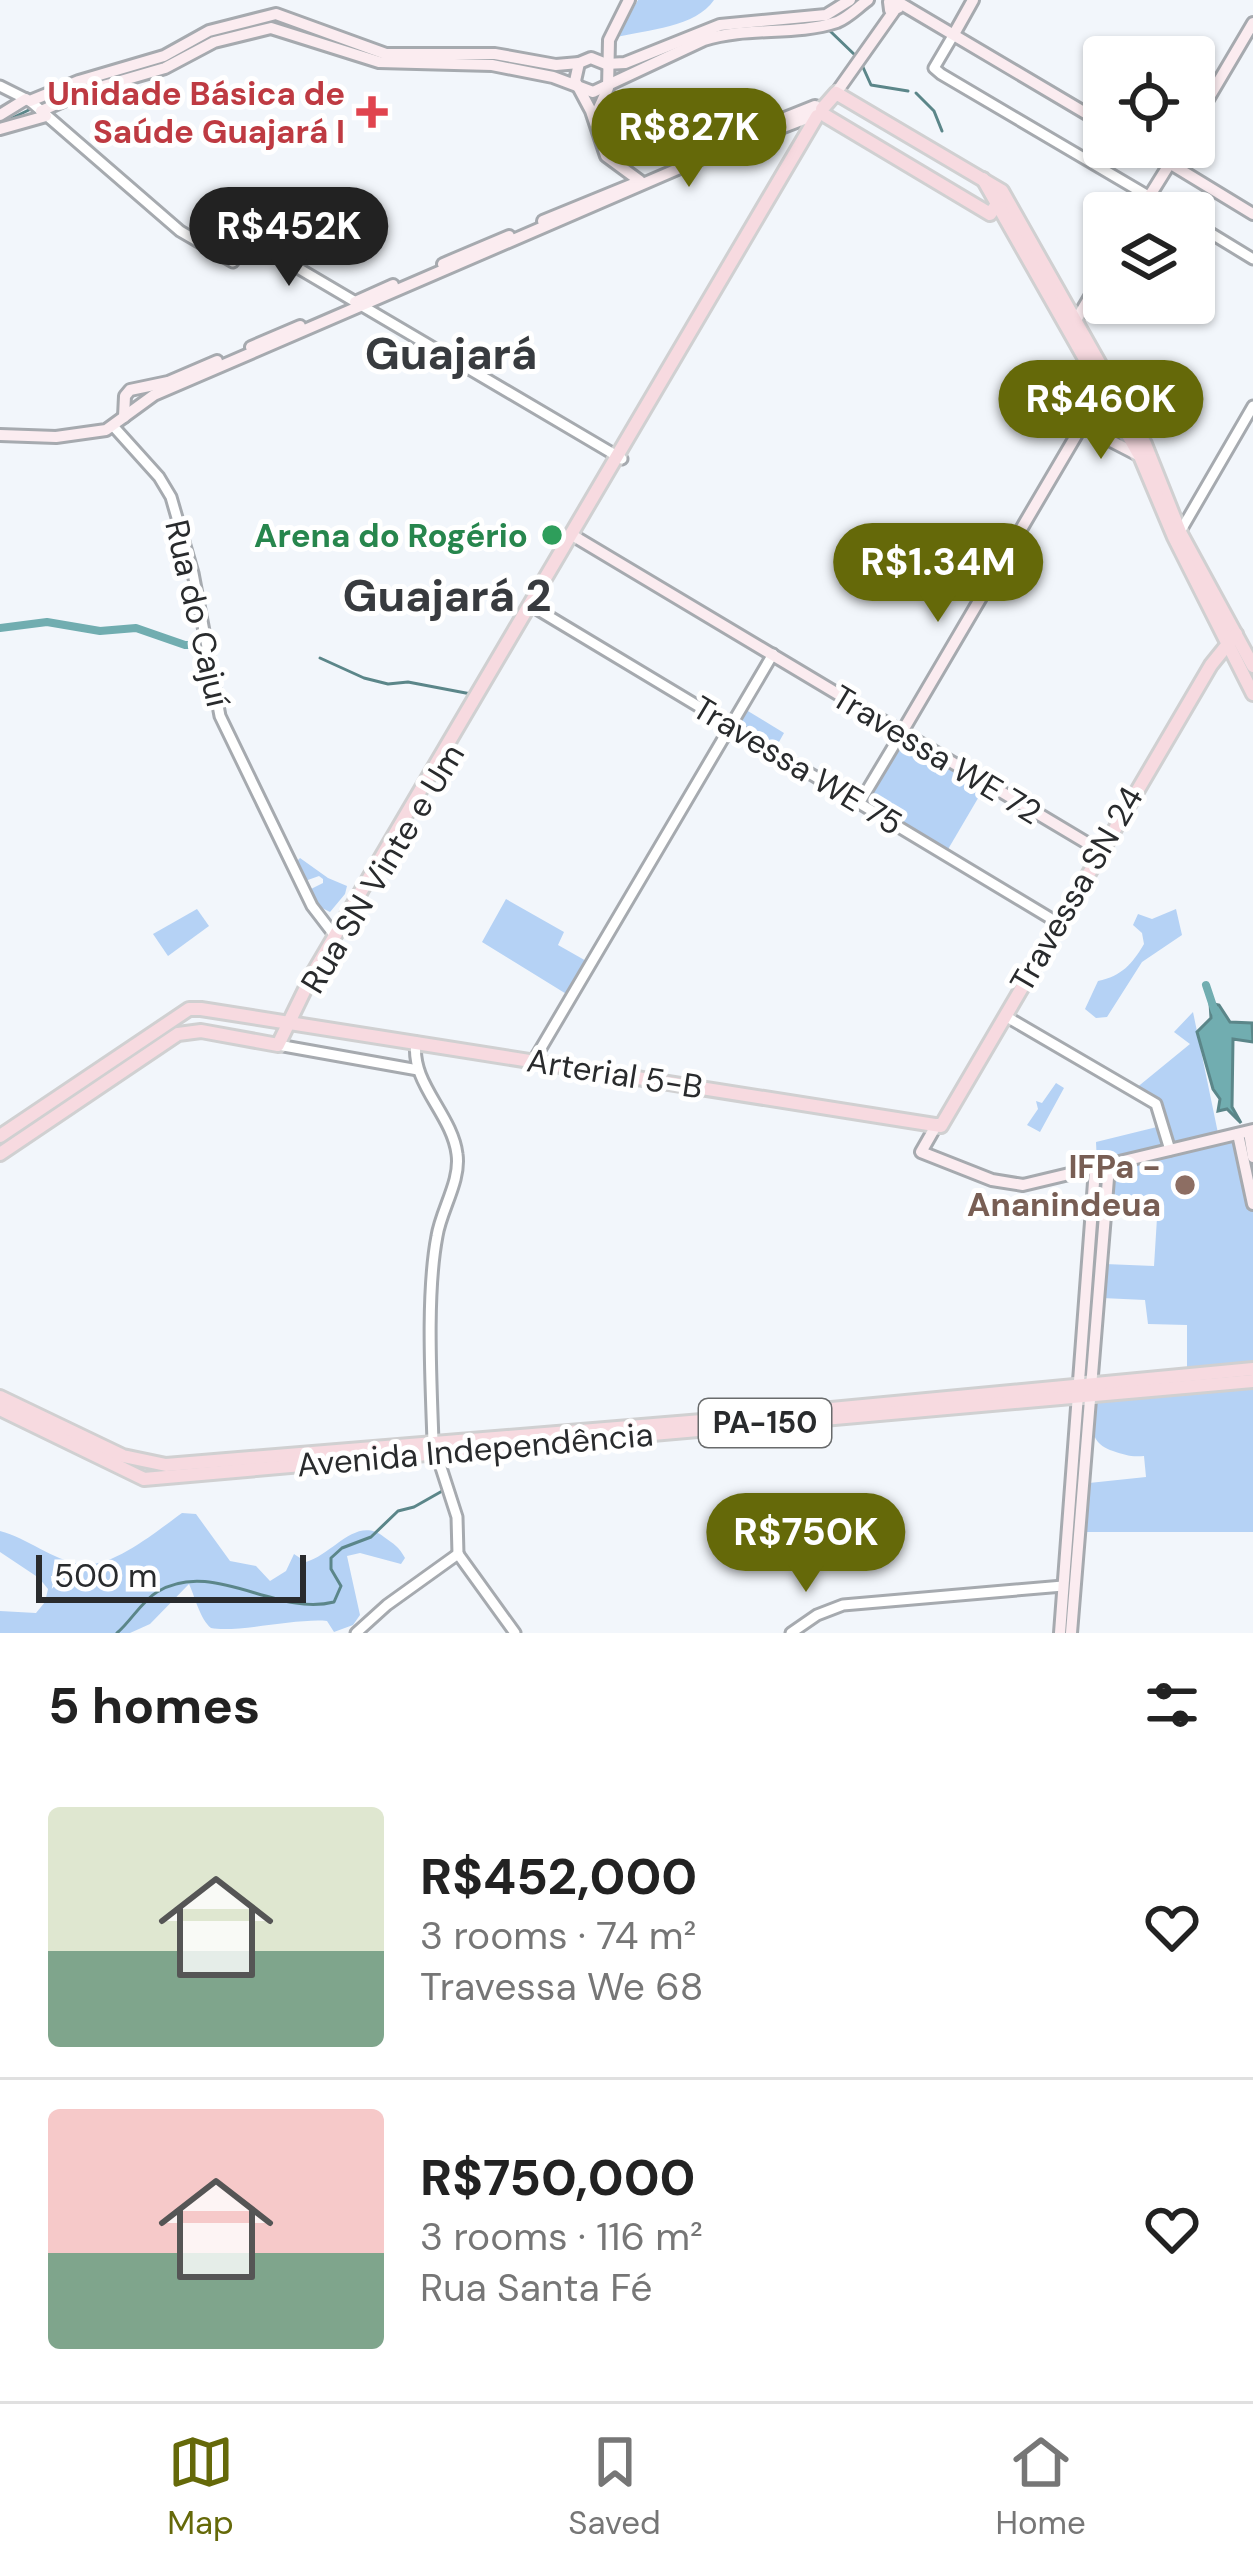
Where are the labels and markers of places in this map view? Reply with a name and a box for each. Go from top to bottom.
place label: Unidade Básica de Saúde Guajará I [47,72,345,153]
pin: R$827K [591,88,787,190]
marker: Unidade Básica de Saúde Guajará I [356,96,388,128]
pin: R$452K [191,187,387,289]
pin: R$460K [1003,360,1199,462]
place label: Arena do Rogério [254,514,528,557]
marker: Arena do Rogério [539,522,565,548]
pin: R$1.34M [827,523,1049,625]
place label: IFPa - Ananindeua [967,1145,1161,1226]
marker: IFPa - Ananindeua [1172,1172,1198,1198]
pin: R$750K [708,1493,904,1595]

